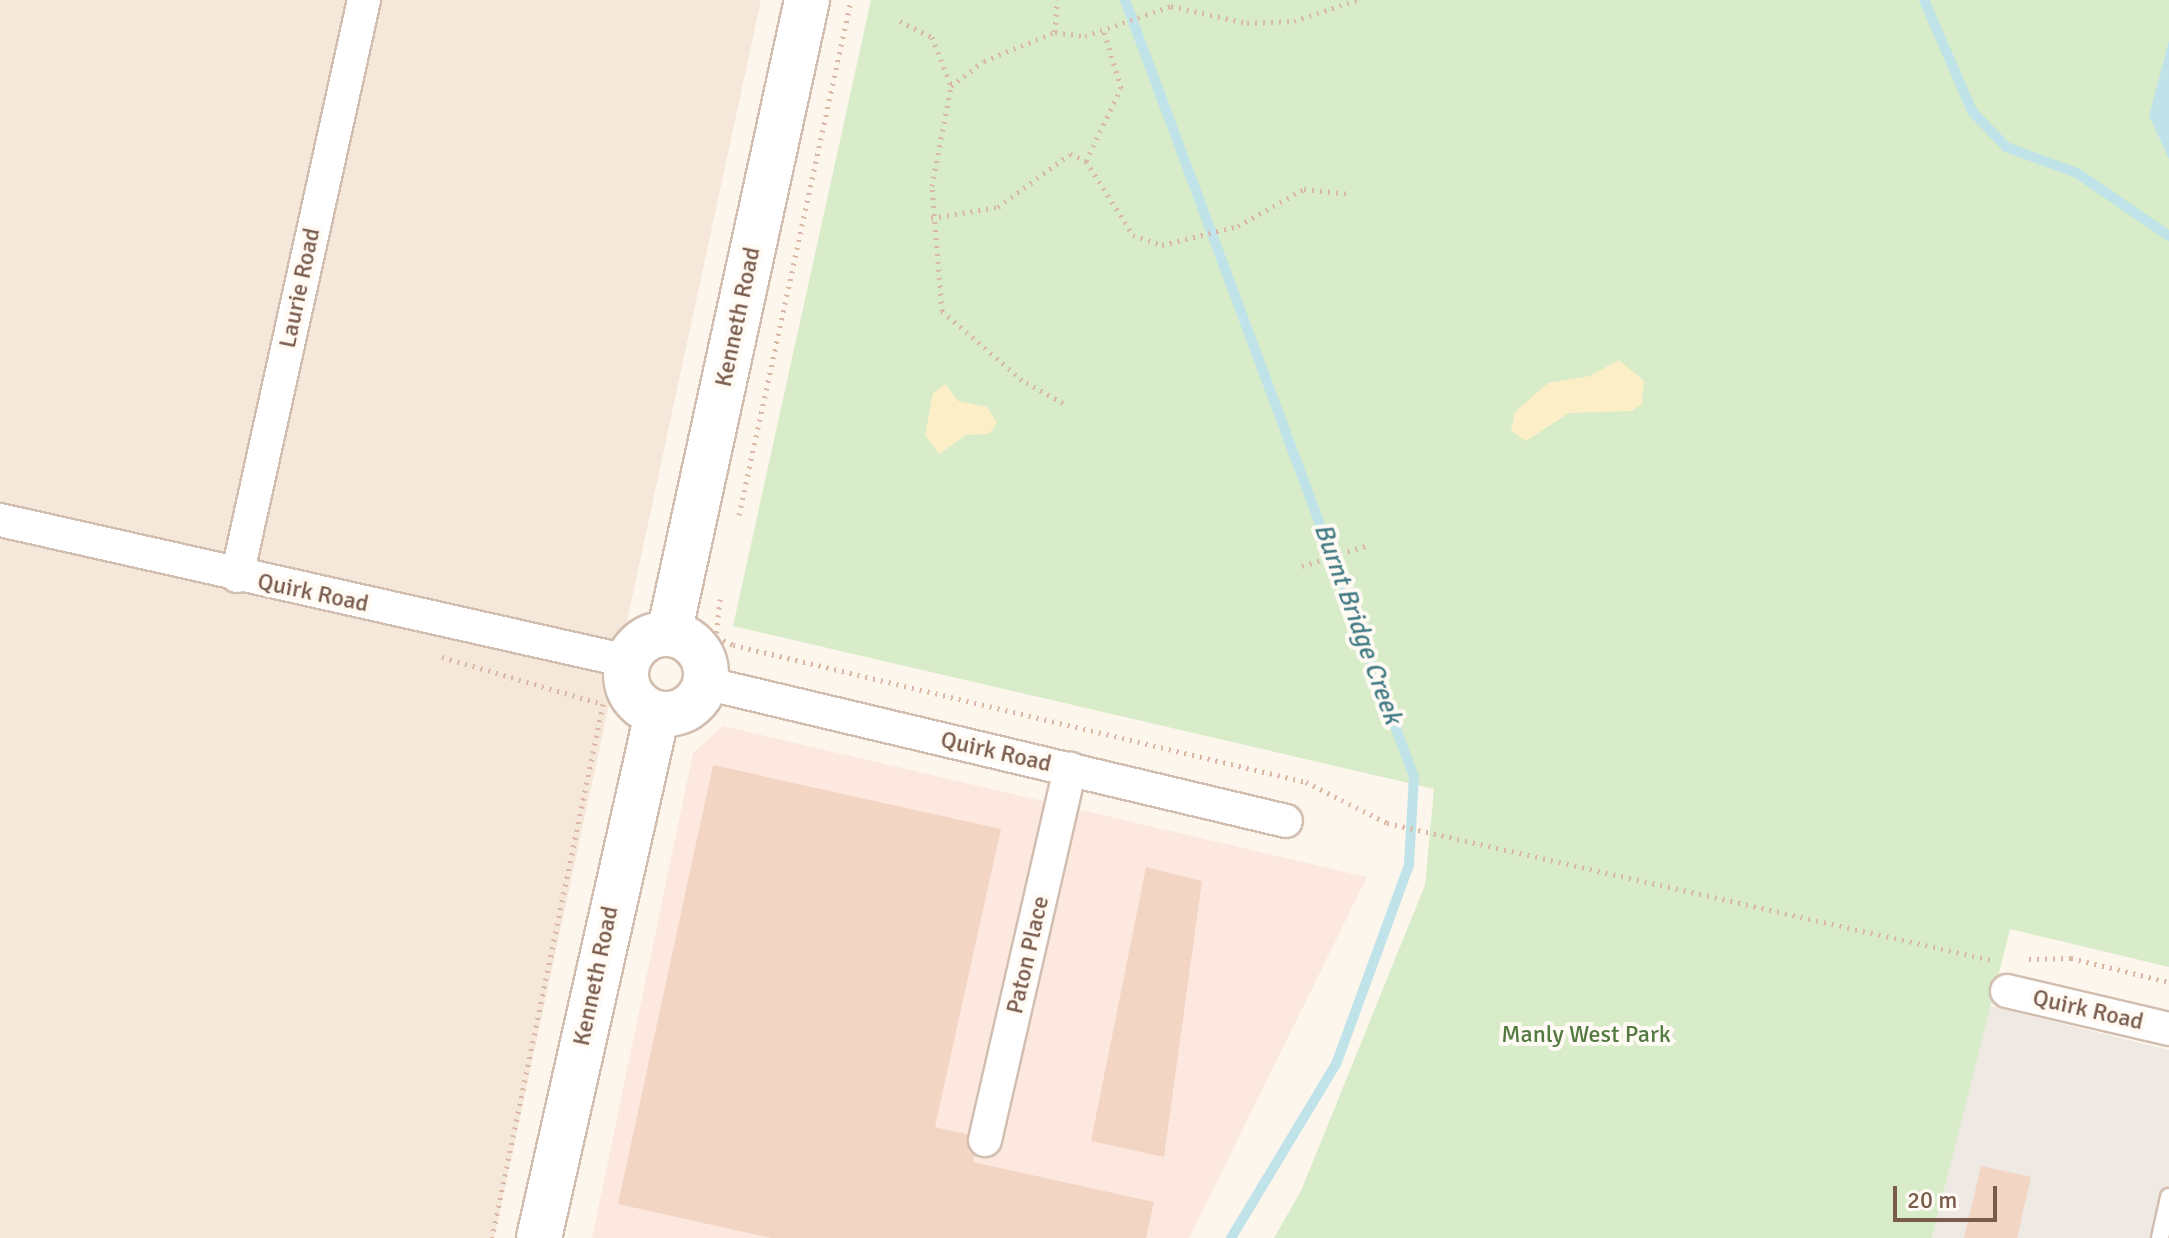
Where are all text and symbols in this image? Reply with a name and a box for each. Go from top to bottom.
street label: Laurie Road [273,225,327,351]
street label: Kenneth Road [709,244,767,390]
water label: Burnt Bridge Creek [1306,520,1408,728]
street label: Quirk Road [255,567,371,619]
street label: Quirk Road [938,725,1054,779]
street label: Paton Place [1000,893,1056,1017]
street label: Kenneth Road [567,903,625,1049]
street label: Quirk Road [2030,983,2146,1037]
park label: Manly West Park [1501,1021,1671,1049]
scale bar [1897,1170,2001,1220]
text: 20 m [1907,1185,1957,1215]

